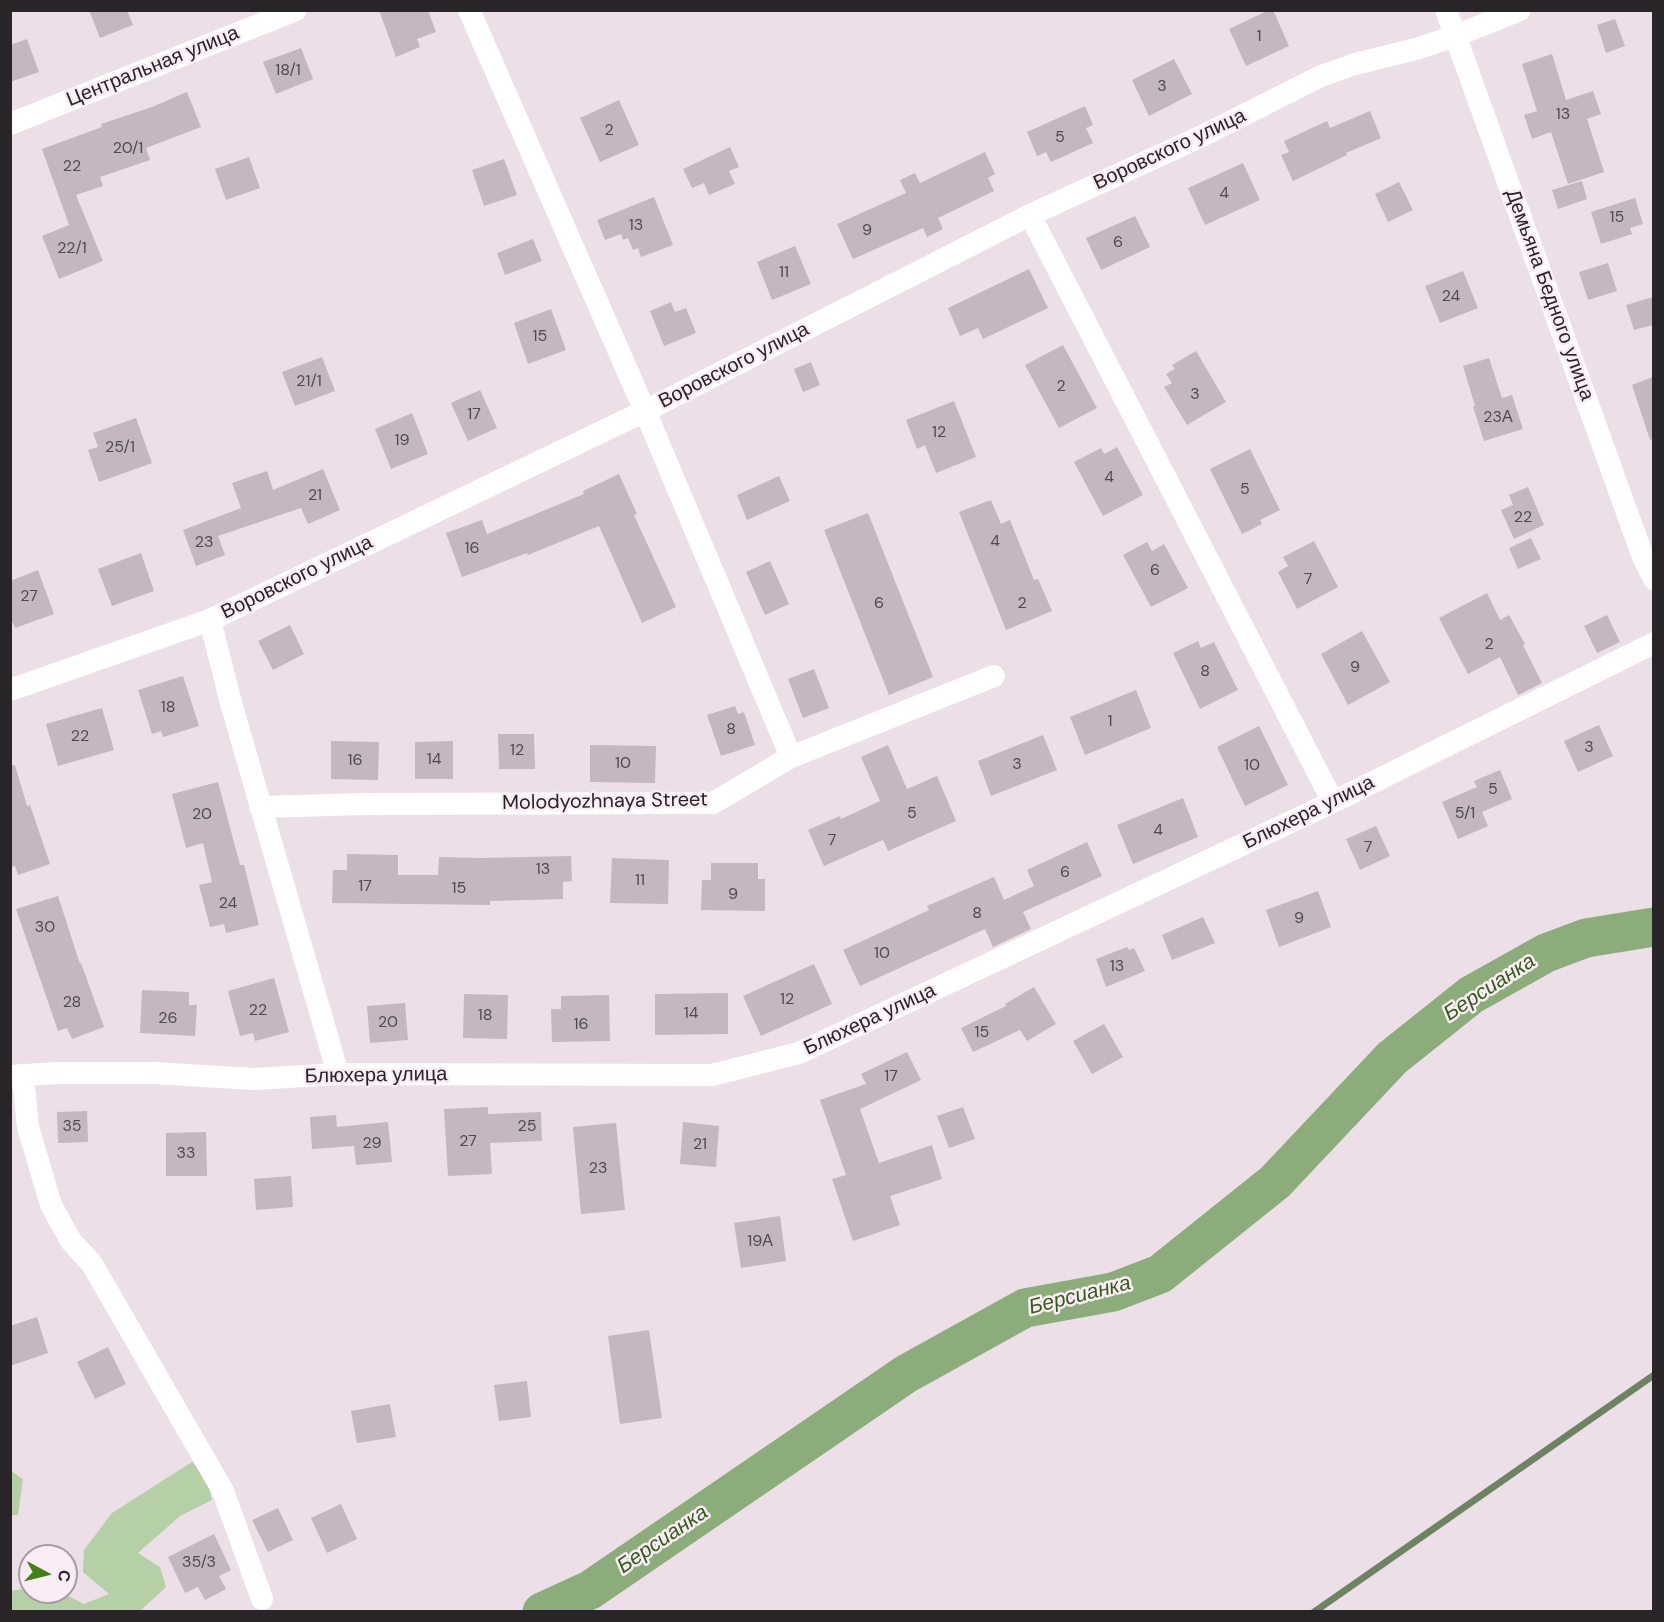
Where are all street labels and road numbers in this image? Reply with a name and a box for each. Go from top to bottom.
street label: Центральная улица [63,21,243,113]
street label: Воровского улица [1090,104,1250,196]
street label: Демьяна Бедного улица [1500,186,1598,404]
street label: Воровского улица [655,318,813,414]
street label: Воровского улица [217,531,377,625]
street label: Блюхера улица [1240,771,1378,855]
street label: Molodyozhnaya Street [502,788,708,816]
street label: Блюхера улица [800,979,940,1061]
street label: Блюхера улица [304,1063,448,1089]

